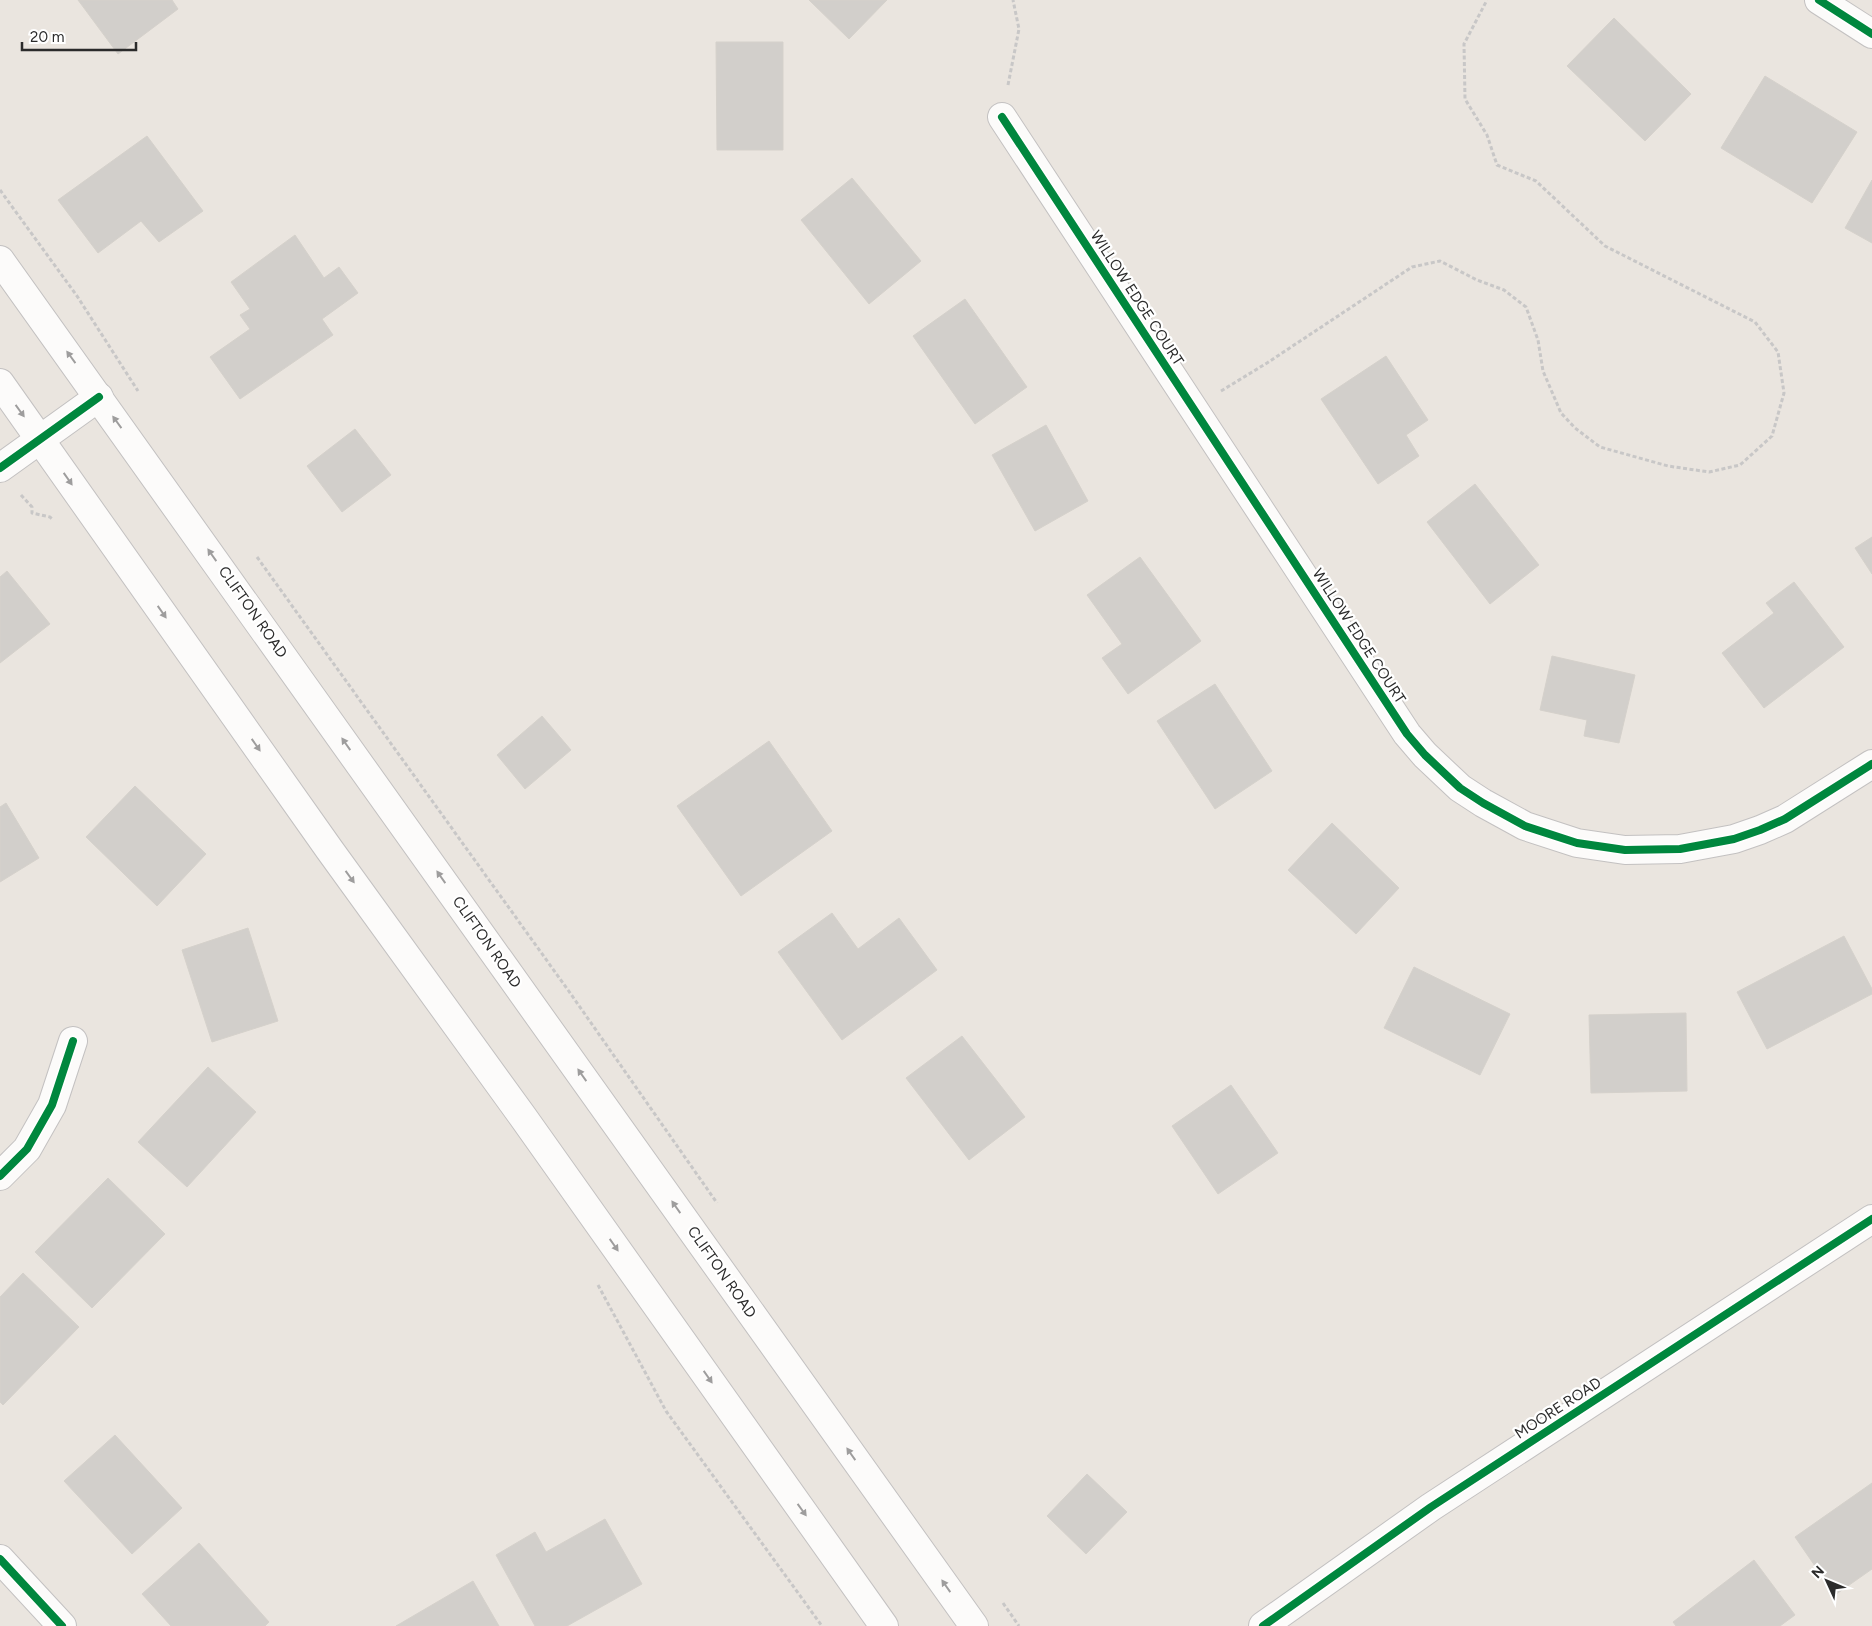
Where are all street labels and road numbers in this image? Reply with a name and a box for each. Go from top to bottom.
street label: WILLOW EDGE COURT [1087,227,1188,369]
street label: CLIFTON ROAD [215,563,291,661]
street label: WILLOW EDGE COURT [1309,565,1410,707]
street label: CLIFTON ROAD [449,893,525,991]
street label: CLIFTON ROAD [684,1223,760,1321]
street label: MOORE ROAD [1511,1373,1605,1443]

